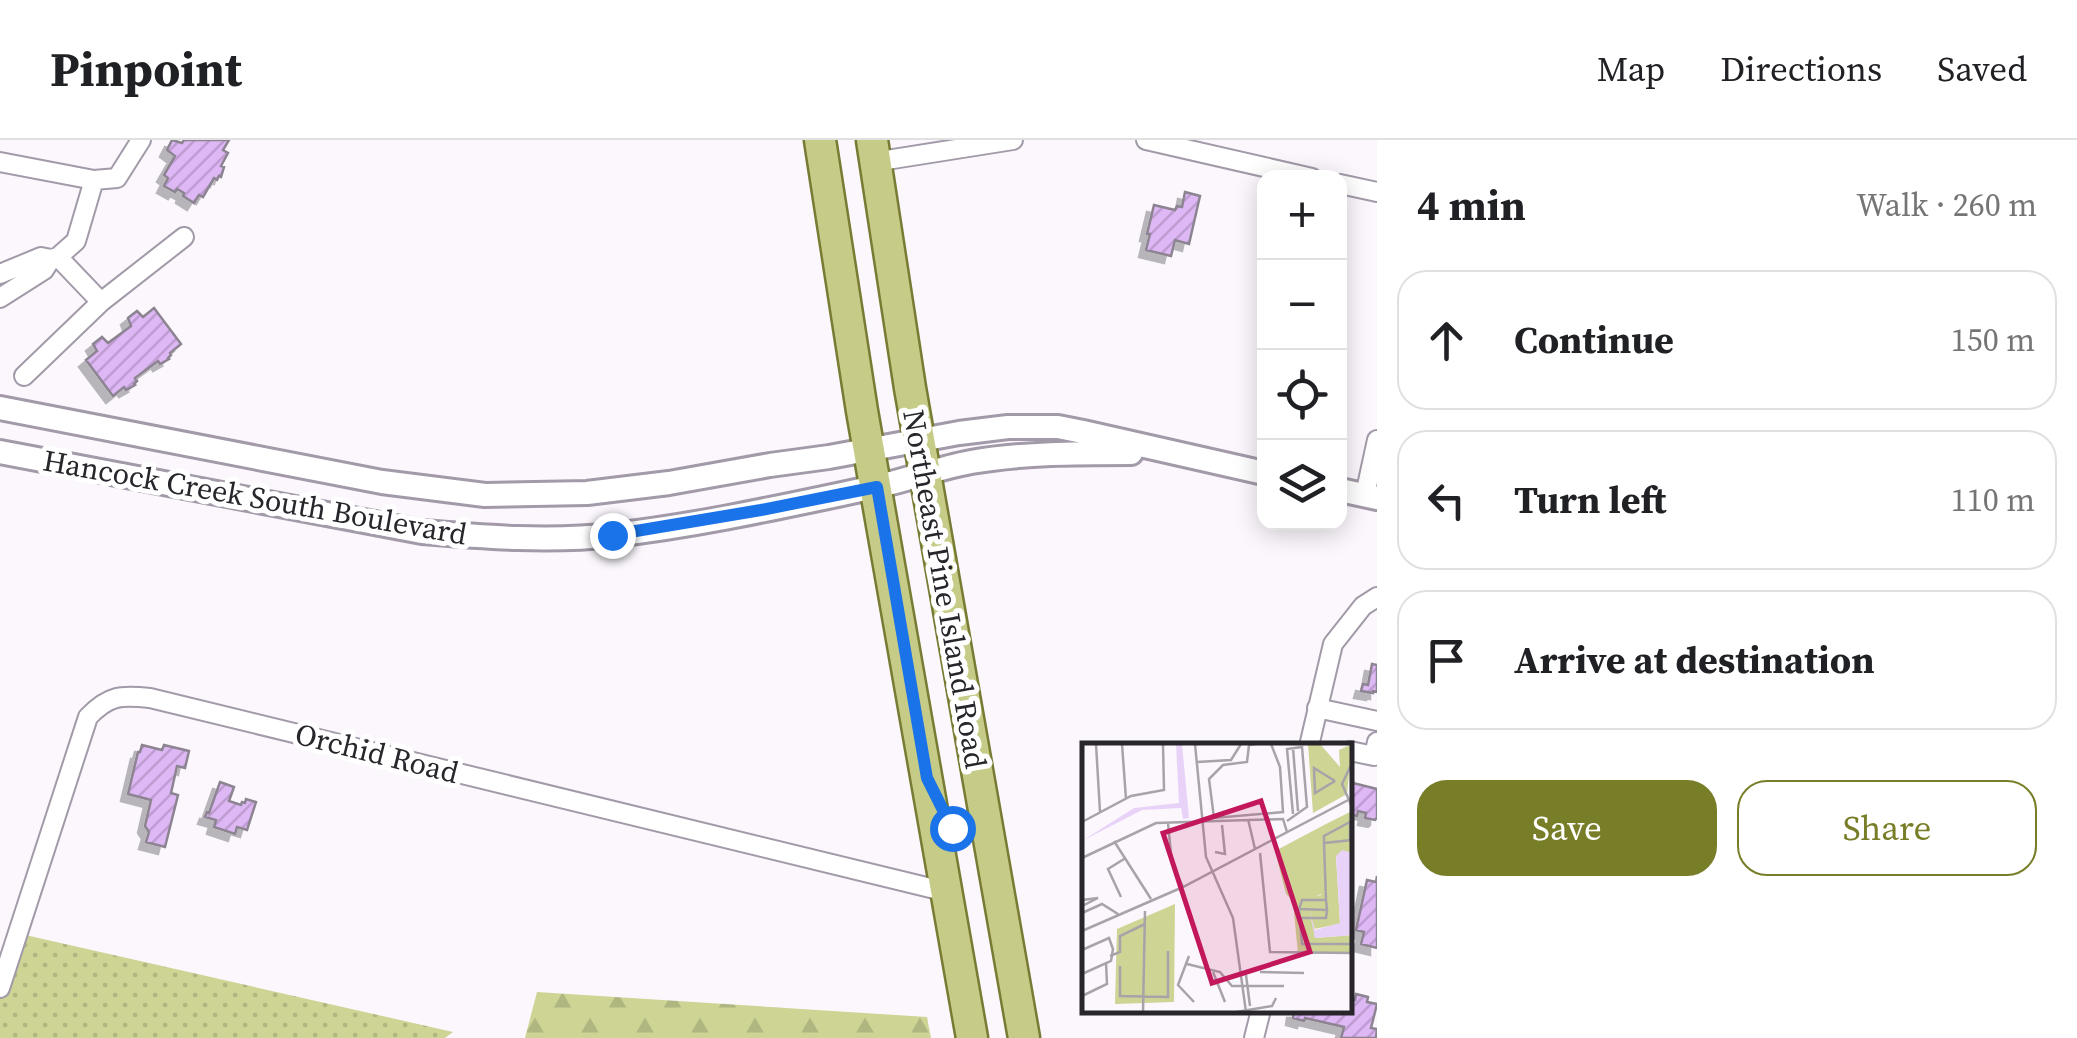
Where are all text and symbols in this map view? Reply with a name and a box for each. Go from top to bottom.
text: Pinpoint [50,36,242,102]
text: Map [1597,45,1665,93]
text: Directions [1720,45,1882,93]
text: Saved [1937,45,2027,93]
map controls [1257,170,1347,530]
button: + [1257,170,1347,260]
text: 4 min [1417,176,1526,234]
text: Walk · 260 m [1856,183,2037,227]
button: − [1257,260,1347,350]
icon: ahead [1419,313,1474,368]
text: Continue [1514,314,1674,366]
text: 150 m [1951,318,2035,362]
button: locate [1257,350,1347,440]
street label: Northeast Pine Island Road [893,406,997,772]
street label: Hancock Creek South Boulevard [40,440,470,554]
button: layers [1257,440,1347,530]
icon: left [1419,473,1474,528]
text: Turn left [1514,474,1666,526]
text: 110 m [1951,478,2035,522]
route end [590,513,636,559]
icon: arrive [1419,633,1474,688]
text: Arrive at destination [1514,634,1875,686]
street label: Orchid Road [291,713,463,793]
inset map [1082,743,1352,1013]
button: Save [1417,780,1717,876]
button: Share [1737,780,2037,876]
route start [930,806,976,852]

